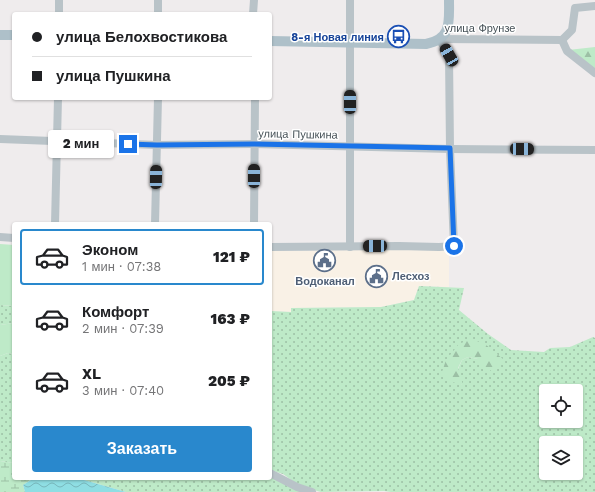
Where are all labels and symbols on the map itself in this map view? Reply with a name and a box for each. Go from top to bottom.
street label: улица Фрунзе [445,22,515,35]
bus stop icon: 8-я Новая линия [386,24,412,50]
place label: 8-я Новая линия [291,31,384,44]
car [438,42,460,68]
car [344,90,356,114]
street label: улица Пушкина [258,127,339,142]
callout: 2 мин [48,130,114,158]
route end [119,135,137,153]
car [510,143,534,155]
car [248,164,260,188]
car [150,165,162,189]
route start [445,237,463,255]
car [363,240,387,252]
public building icon: Водоканал [312,248,338,274]
public building icon: Лесхоз [363,263,389,289]
place label: Лесхоз [392,270,430,283]
place label: Водоканал [295,275,355,288]

